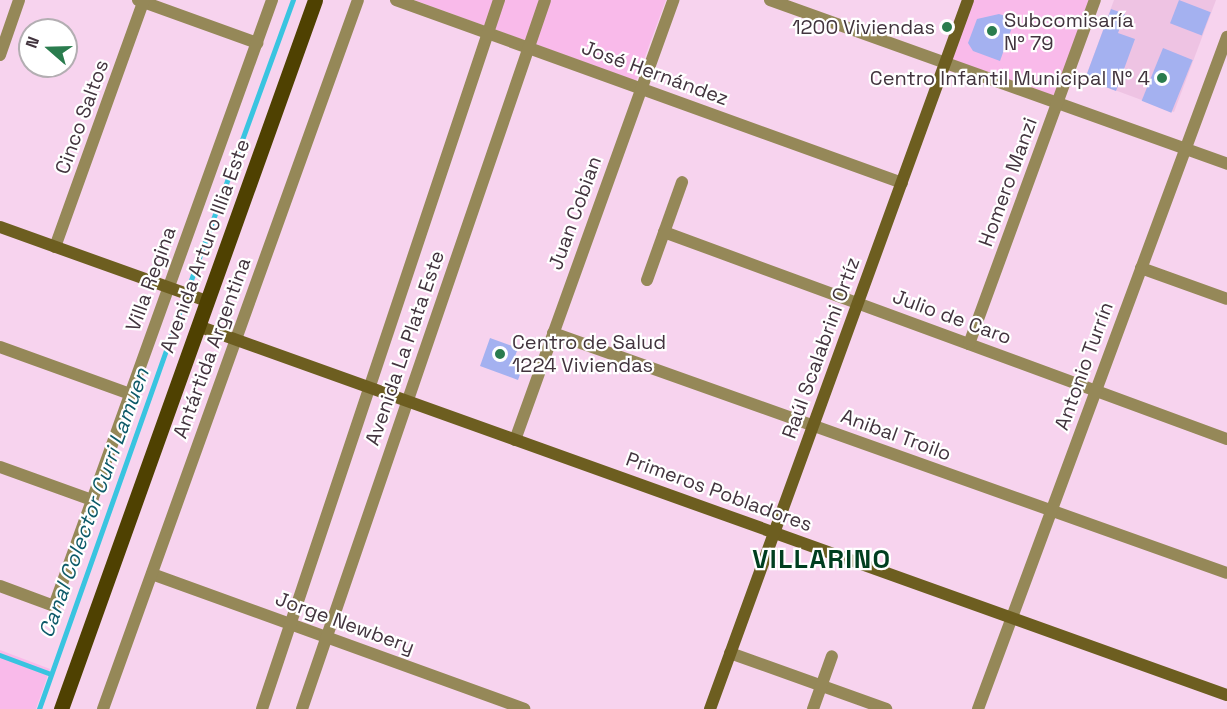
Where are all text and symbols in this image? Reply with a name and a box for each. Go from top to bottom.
place label: Subcomisaría N° 79 [1004,8,1134,55]
place label: 1200 Viviendas [792,15,935,39]
north arrow [18,18,78,78]
marker: 1200 Viviendas [940,20,954,34]
marker: Subcomisaría N° 79 [985,24,999,38]
text: N [21,34,44,51]
street label: José Hernández [578,35,732,111]
street label: Cinco Saltos [50,57,114,177]
place label: Centro Infantil Municipal N° 4 [870,66,1150,90]
marker: Centro Infantil Municipal N° 4 [1155,71,1169,85]
street label: Homero Manzi [974,114,1042,250]
street label: Avenida Arturo Illia Este [155,136,255,356]
street label: Juan Cobian [543,153,607,273]
street label: Villa Regina [121,223,181,335]
street label: Avenida La Plata Este [360,247,450,449]
street label: Antártida Argentina [168,254,256,442]
street label: Raúl Scalabrini Ortíz [777,254,865,442]
street label: Julio de Caro [889,284,1015,350]
street label: Antonio Turrín [1050,298,1118,434]
place label: Centro de Salud 1224 Viviendas [512,330,666,377]
marker: Centro de Salud 1224 Viviendas [493,347,507,361]
water label: Canal Colector Curri Lamuen [33,365,155,641]
street label: Anibal Troilo [837,404,955,466]
street label: Primeros Pobladores [623,447,815,537]
district label: VILLARINO [752,544,892,576]
street label: Jorge Newbery [272,587,418,659]

